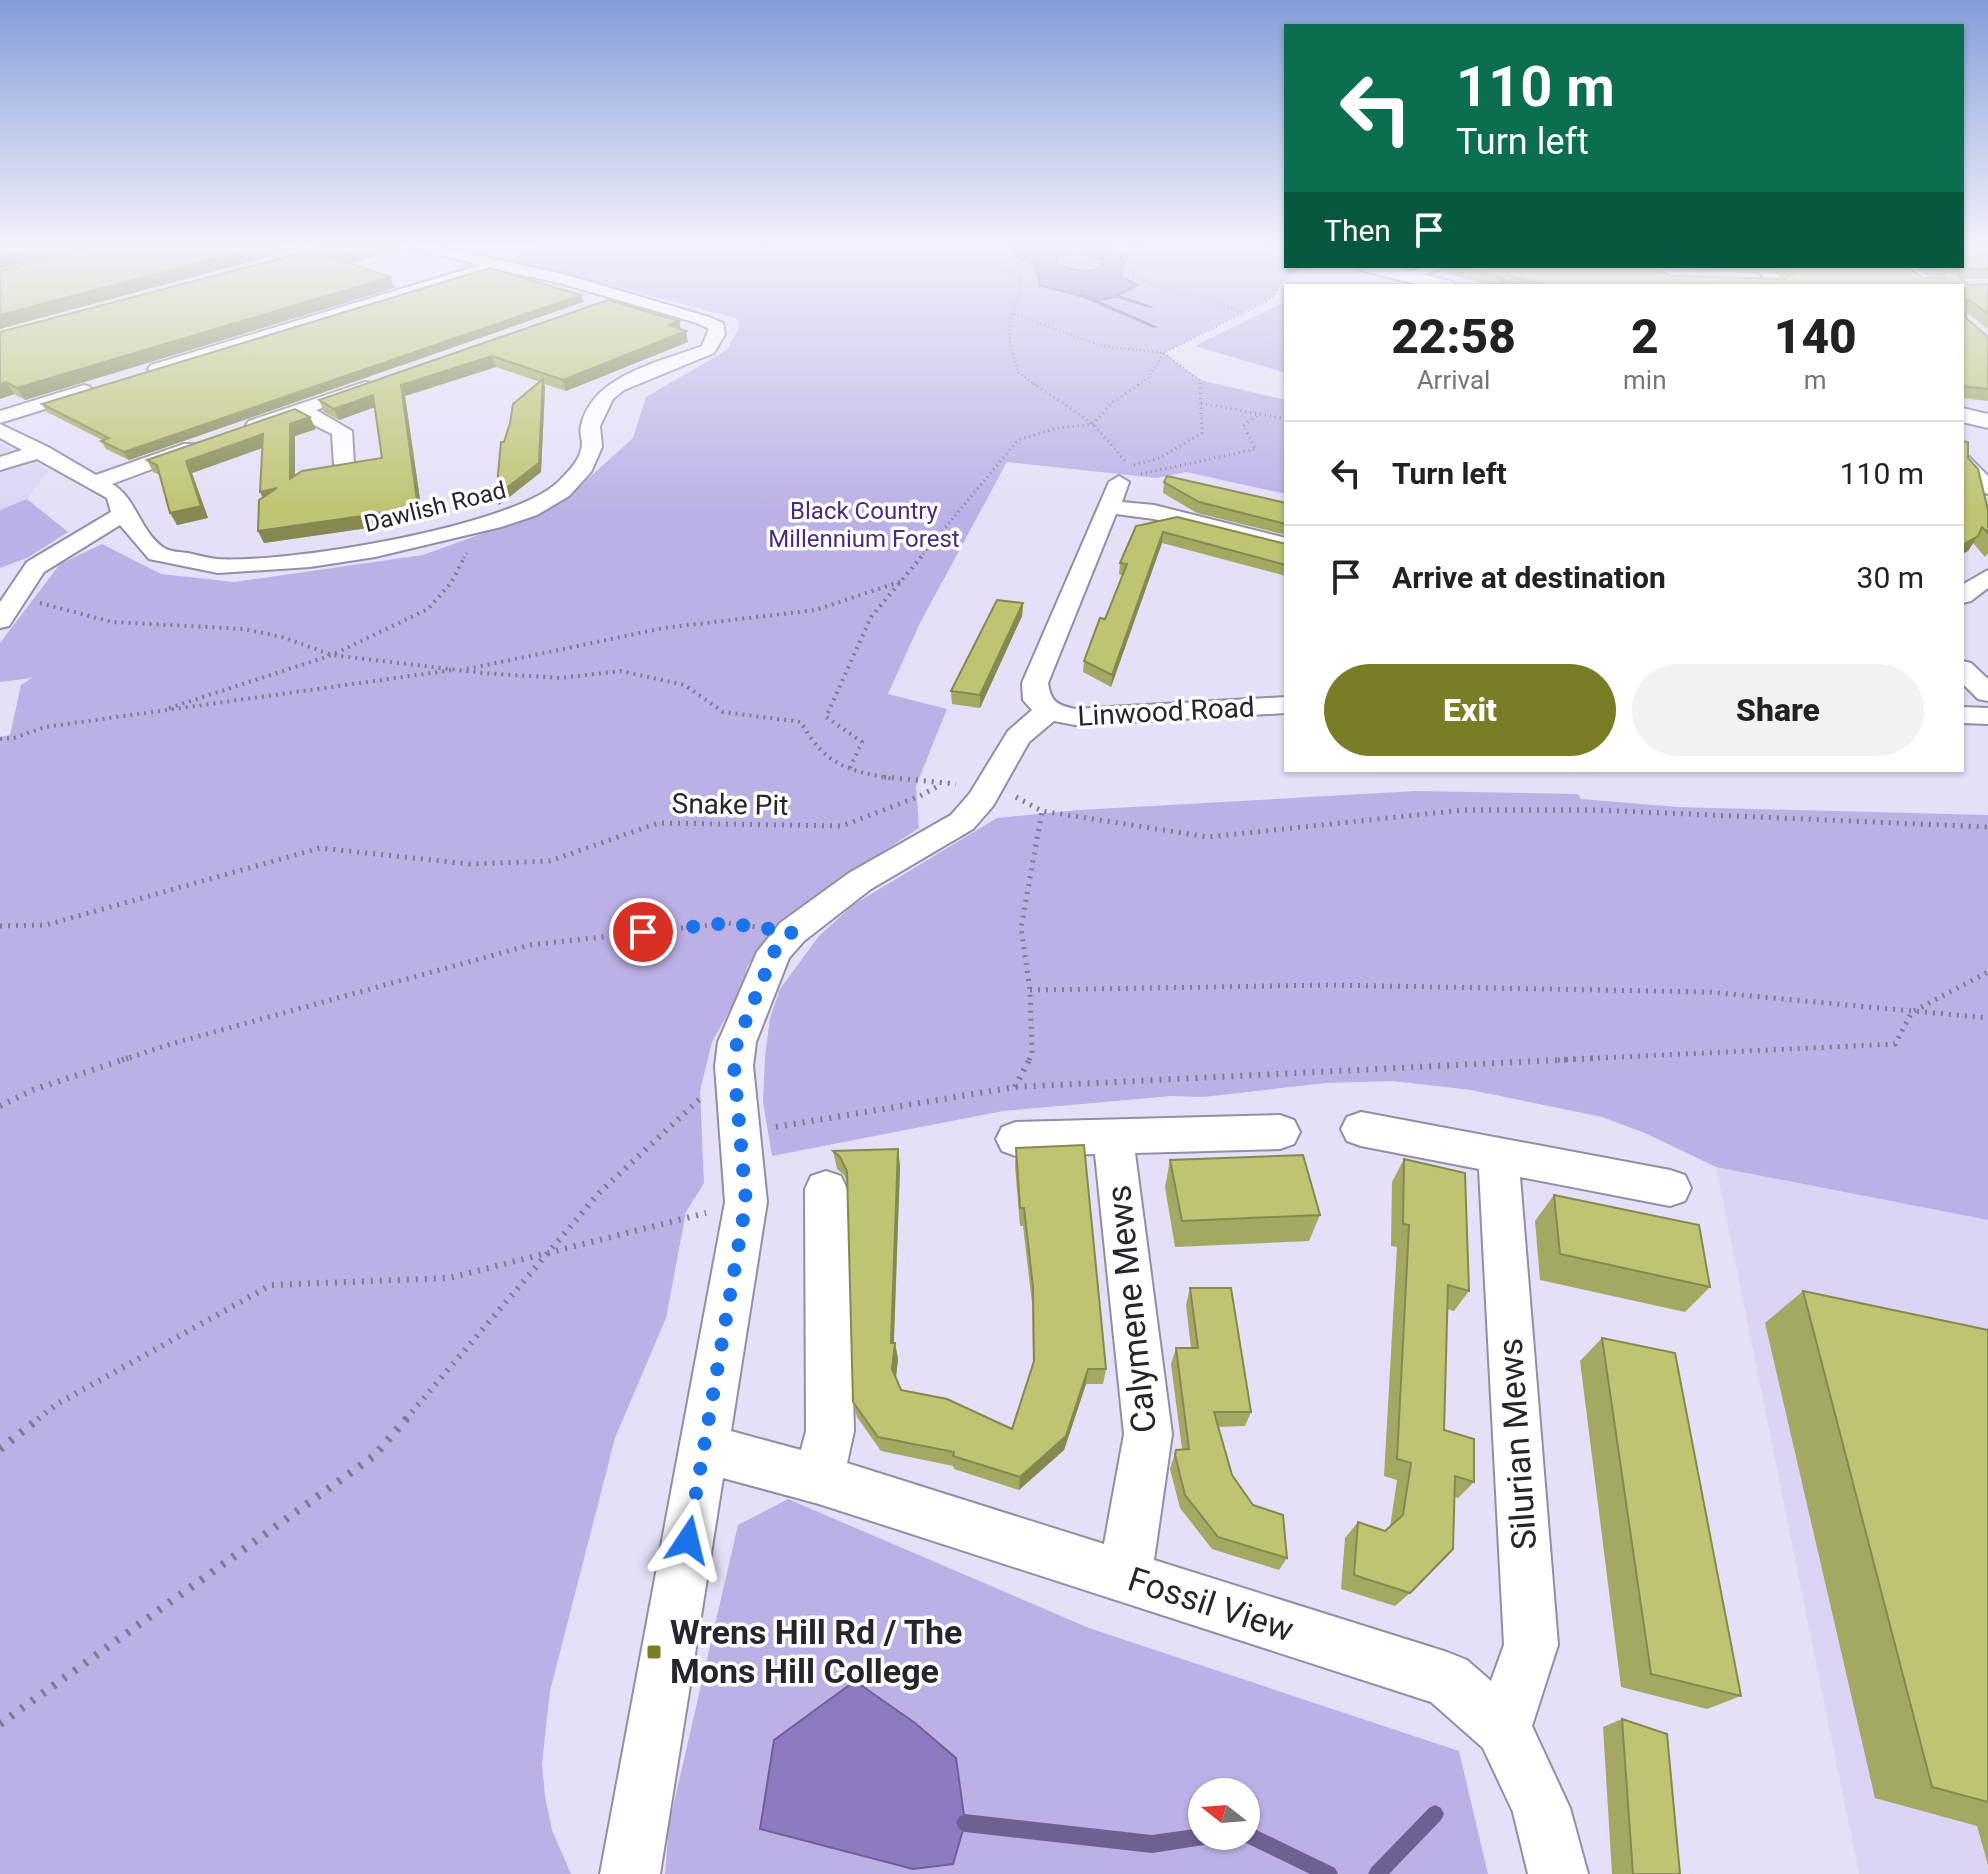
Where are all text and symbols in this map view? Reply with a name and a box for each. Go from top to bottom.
text: 110 m [1456,54,1615,120]
icon: left [1324,56,1428,160]
text: Turn left [1456,121,1589,163]
icon: arrive [1407,208,1451,252]
text: Then [1324,213,1391,248]
text: 22:58 [1391,308,1516,365]
text: 2 [1631,308,1659,365]
text: 140 [1774,308,1857,365]
text: Arrival [1417,365,1490,395]
text: min [1623,365,1667,395]
text: m [1804,365,1827,395]
icon: left [1324,451,1368,495]
text: Turn left [1392,456,1507,491]
text: 110 m [1840,456,1924,491]
street label: Dawlish Road [361,476,509,538]
park label: Black Country Millennium Forest [768,497,960,553]
icon: arrive [1324,555,1368,599]
text: Arrive at destination [1392,560,1666,595]
text: 30 m [1857,560,1924,595]
button: Exit [1324,664,1616,756]
button: Share [1632,664,1924,756]
street label: Linwood Road [1077,690,1255,733]
street label: Snake Pit [671,787,789,822]
pin [609,898,677,966]
icon: arrive [621,910,665,954]
street label: Calymene Mews [1098,1183,1164,1435]
street label: Silurian Mews [1490,1337,1544,1551]
position arrow [646,1498,730,1582]
street label: Fossil View [1123,1558,1299,1650]
place label: Wrens Hill Rd / The Mons Hill College [670,1612,962,1691]
marker: Wrens Hill Rd / The Mons Hill College [645,1643,663,1661]
north arrow [1188,1778,1260,1850]
map controls [1188,1778,1260,1850]

